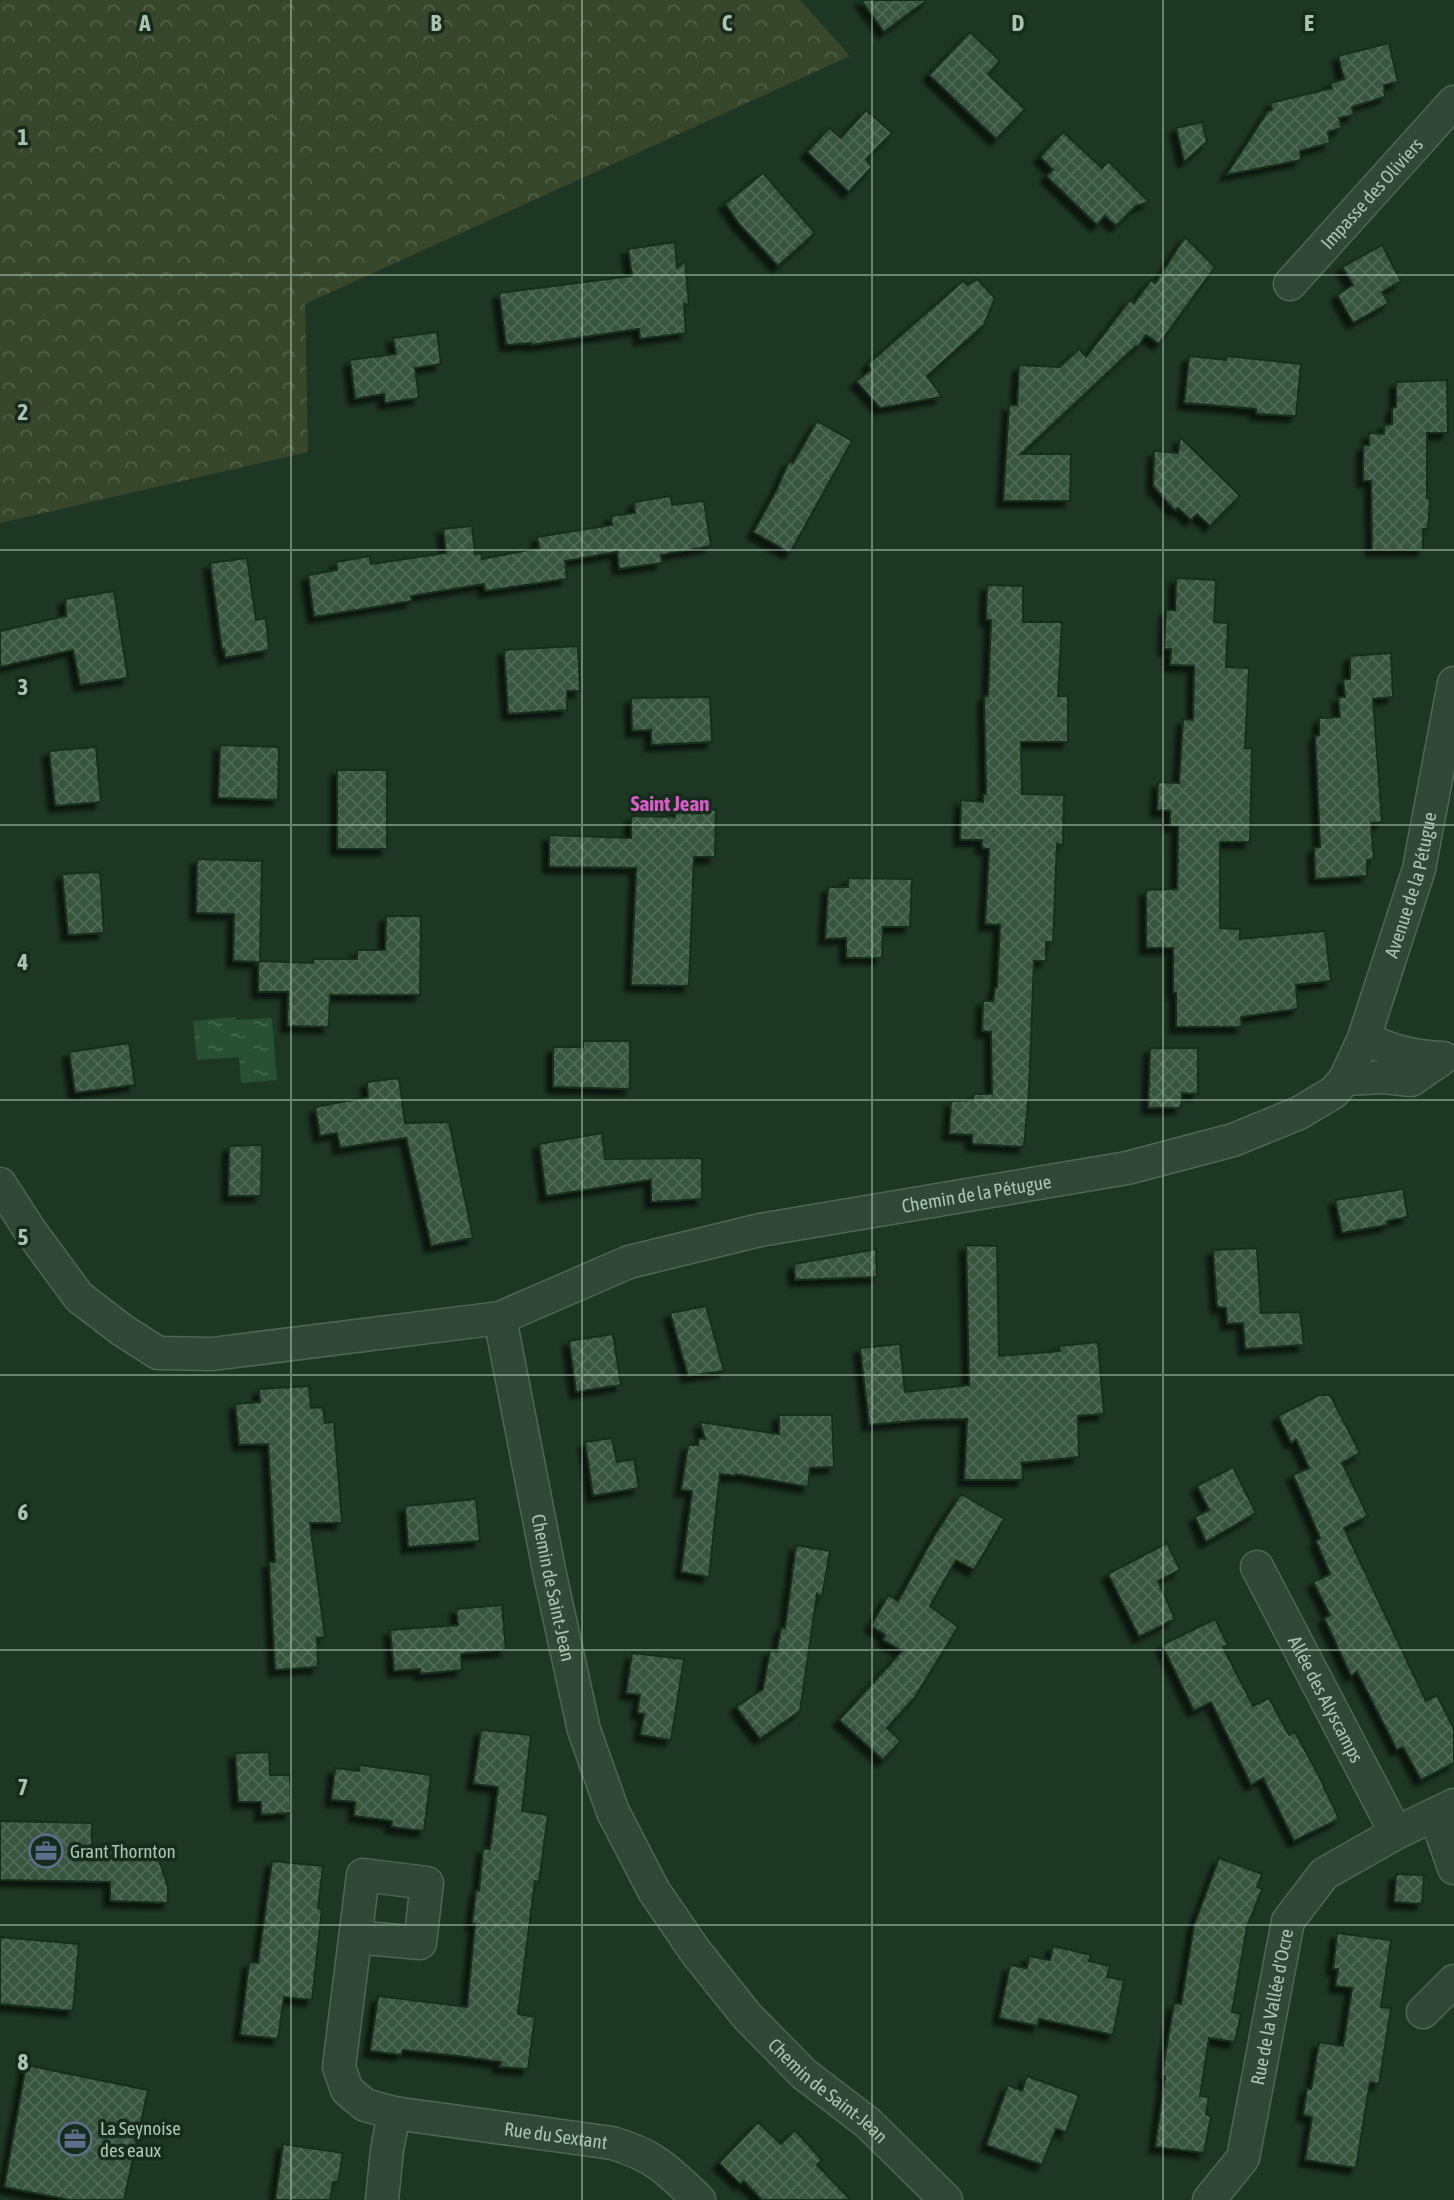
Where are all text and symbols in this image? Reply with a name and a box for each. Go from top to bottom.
text: A [138,10,151,36]
text: B [431,10,442,36]
text: C [722,10,733,36]
text: D [1012,10,1025,36]
text: E [1304,10,1314,36]
text: 1 [18,124,29,150]
street label: Impasse des Oliviers [1316,133,1427,253]
text: 2 [18,399,28,425]
text: 3 [18,674,28,700]
district label: Saint Jean [631,791,709,815]
street label: Avenue de la Pétugue [1380,810,1441,960]
text: 4 [17,949,29,975]
street label: Chemin de la Pétugue [900,1170,1053,1217]
text: 5 [18,1224,29,1250]
text: 6 [18,1499,29,1525]
street label: Chemin de Saint-Jean [527,1512,580,1663]
street label: Allée des Alyscamps [1284,1632,1368,1766]
text: 7 [18,1774,28,1800]
office icon: Grant Thornton [27,1832,65,1870]
place label: Grant Thornton [70,1840,176,1862]
street label: Rue de la Vallée d'Ocre [1246,1927,1297,2087]
street label: Chemin de Saint-Jean [764,2034,893,2147]
text: 8 [18,2049,29,2075]
place label: La Seynoise des eaux [100,2117,181,2161]
street label: Rue du Sextant [503,2117,609,2153]
office icon: La Seynoise des eaux [56,2120,94,2158]

